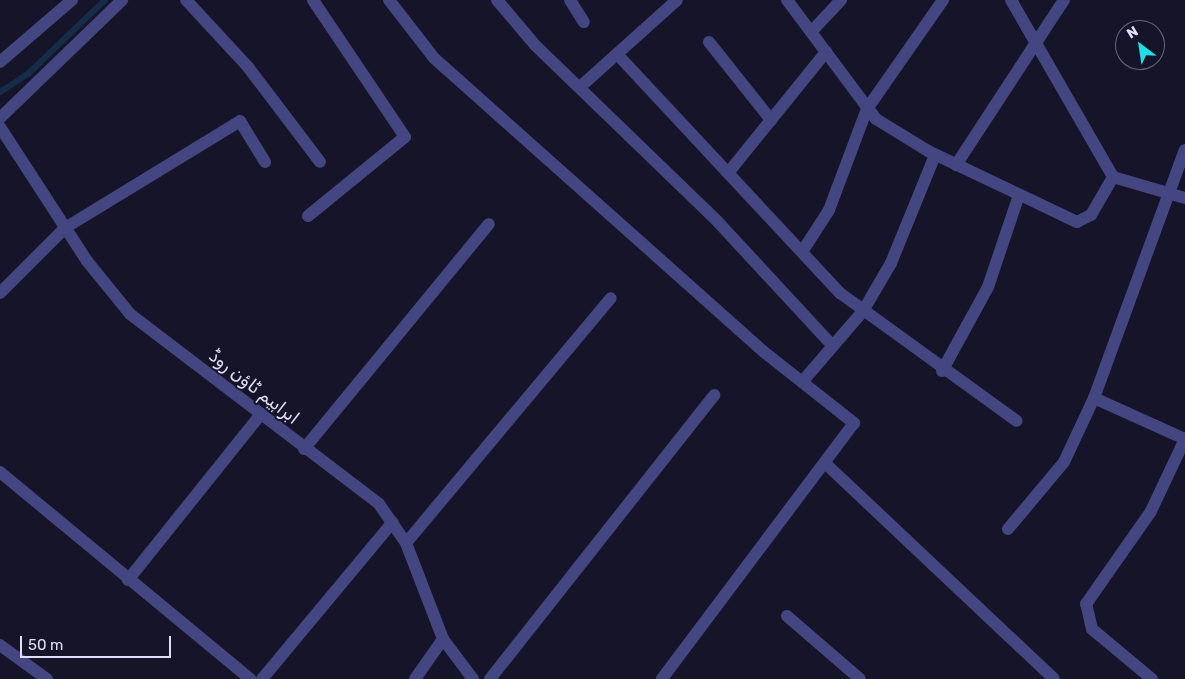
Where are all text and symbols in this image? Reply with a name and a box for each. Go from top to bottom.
north arrow [1115,20,1165,70]
text: N [1124,23,1141,42]
street label: ابراہیم ٹاؤن روڈ [205,345,303,429]
scale bar [22,626,174,658]
text: 50 m [28,636,63,654]

